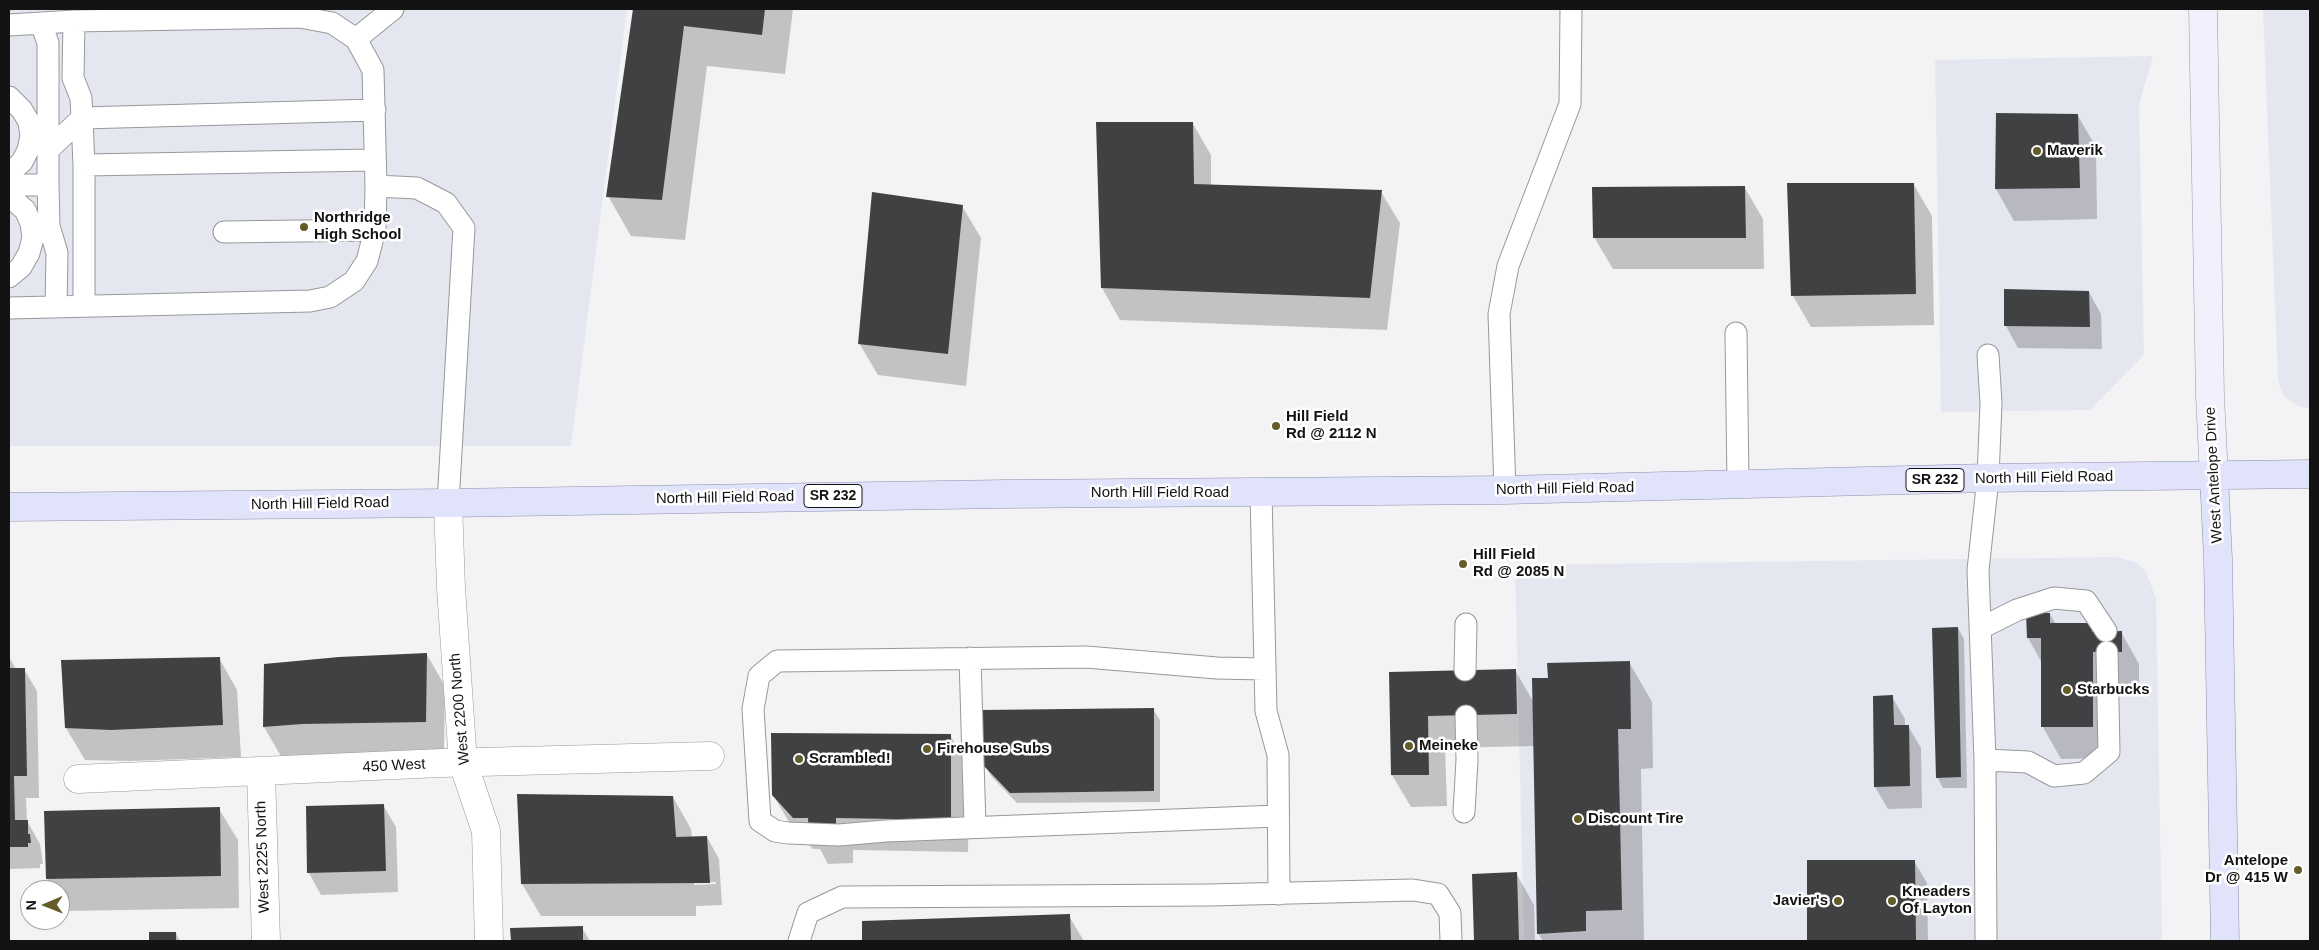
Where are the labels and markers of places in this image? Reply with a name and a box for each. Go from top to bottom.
place label: Maverik [2047,142,2103,160]
marker: Maverik [2031,145,2043,157]
place label: Northridge High School [314,209,401,244]
marker: Northridge High School [298,221,310,233]
place label: Hill Field Rd @ 2112 N [1286,408,1376,443]
marker: Hill Field Rd @ 2112 N [1270,420,1282,432]
place label: Hill Field Rd @ 2085 N [1473,546,1564,581]
marker: Hill Field Rd @ 2085 N [1457,558,1469,570]
place label: Starbucks [2077,681,2150,699]
marker: Starbucks [2061,684,2073,696]
place label: Meineke [1419,737,1478,755]
place label: Firehouse Subs [937,740,1050,758]
marker: Meineke [1403,740,1415,752]
marker: Firehouse Subs [921,743,933,755]
place label: Scrambled! [809,750,891,768]
marker: Scrambled! [793,753,805,765]
place label: Discount Tire [1588,810,1684,828]
marker: Discount Tire [1572,813,1584,825]
place label: Antelope Dr @ 415 W [2205,852,2288,887]
marker: Antelope Dr @ 415 W [2292,864,2304,876]
place label: Kneaders Of Layton [1902,883,1972,918]
place label: Javier's [1773,892,1828,910]
marker: Javier's [1832,895,1844,907]
marker: Kneaders Of Layton [1886,895,1898,907]

